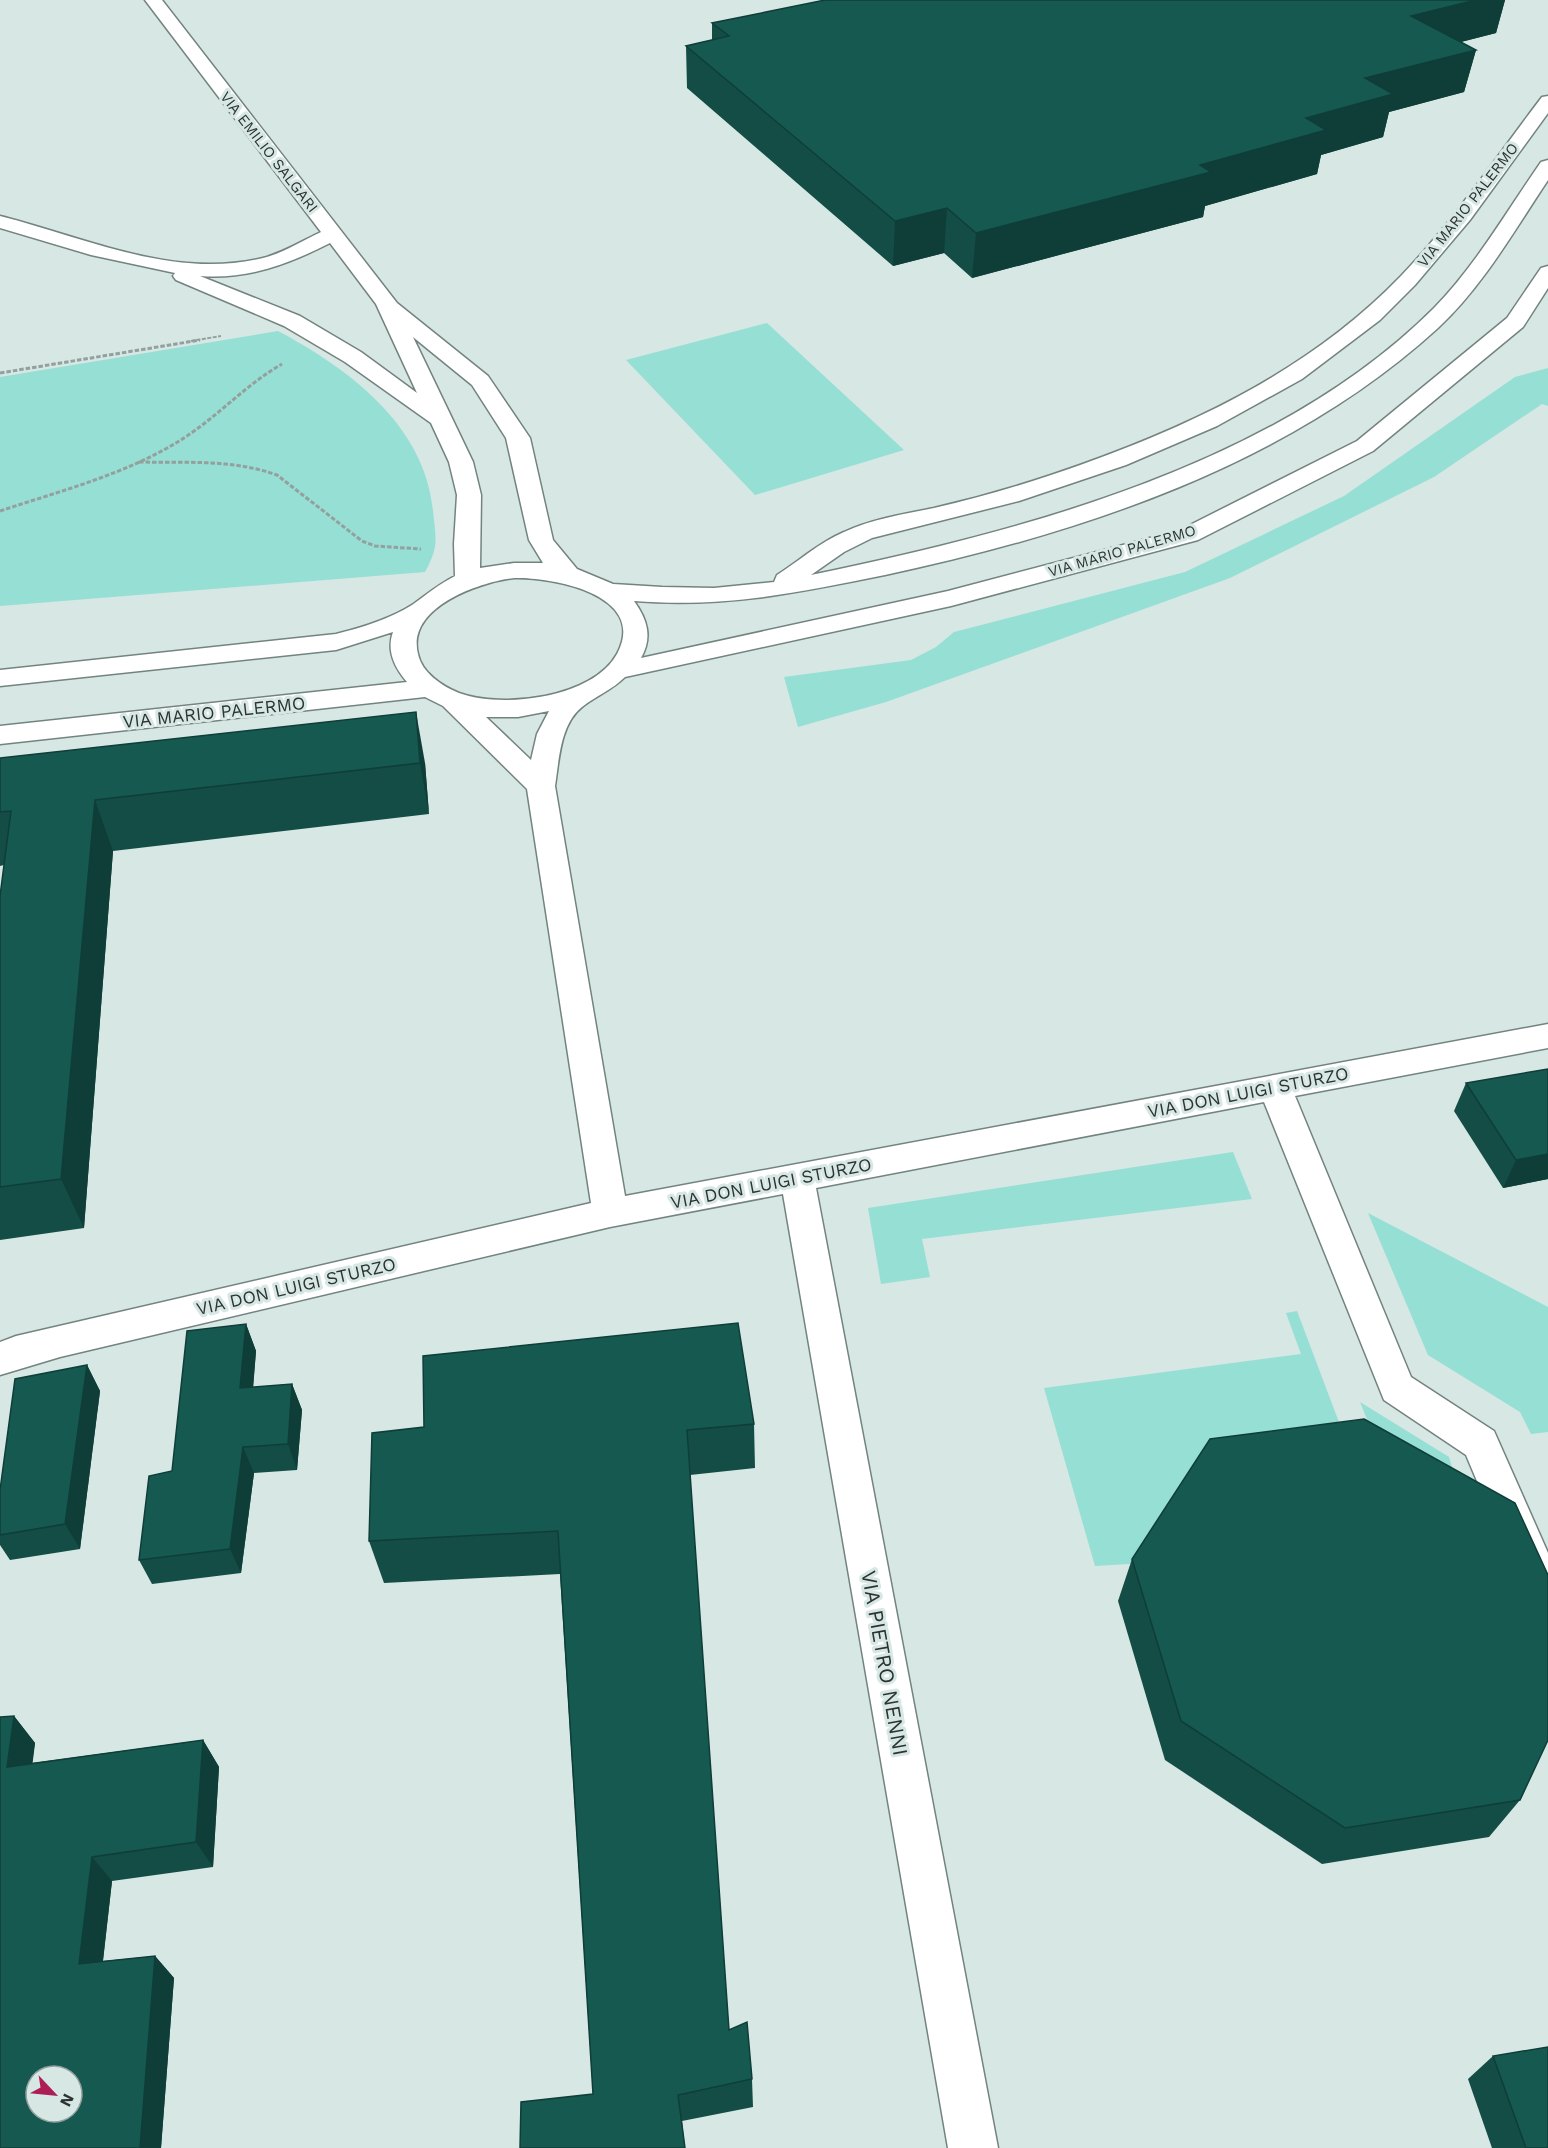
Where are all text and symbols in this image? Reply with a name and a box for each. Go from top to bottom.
street label: VIA EMILIO SALGARI [216,88,322,216]
street label: VIA MARIO PALERMO [1414,139,1522,271]
street label: VIA MARIO PALERMO [1046,521,1198,581]
street label: VIA MARIO PALERMO [122,692,306,732]
street label: VIA DON LUIGI STURZO [1146,1062,1350,1122]
street label: VIA DON LUIGI STURZO [669,1153,873,1213]
street label: VIA DON LUIGI STURZO [194,1253,398,1319]
street label: VIA PIETRO NENNI [856,1568,914,1758]
north arrow [24,2064,84,2124]
text: N [56,2091,78,2110]

